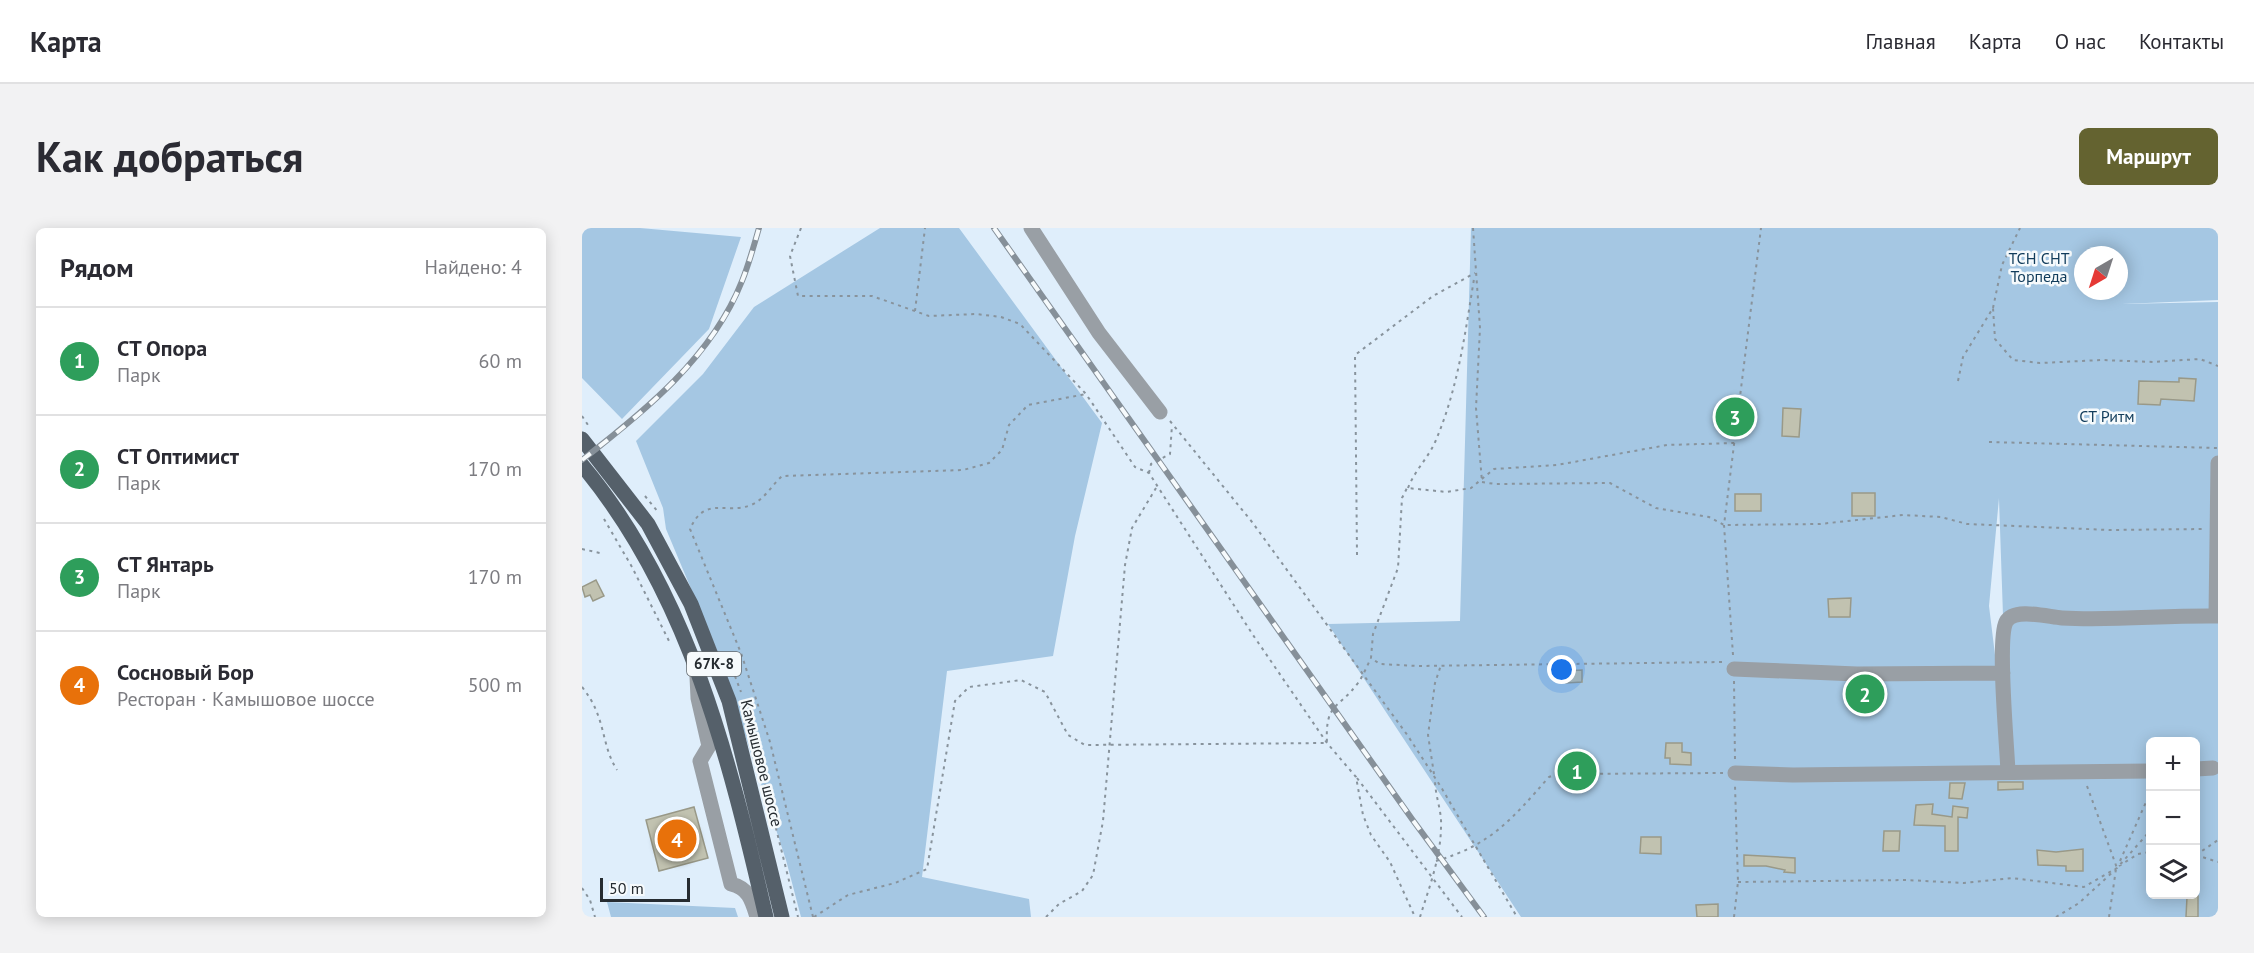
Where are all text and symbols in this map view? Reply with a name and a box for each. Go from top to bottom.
text: Карта [30,23,102,60]
text: Главная [1865,28,1936,55]
text: Карта [1969,28,2022,55]
text: О нас [2055,28,2106,55]
text: Контакты [2139,28,2224,55]
button: Маршрут [2079,128,2218,185]
text: Как добраться [36,129,303,184]
north arrow [2074,246,2128,300]
park label: ТСН СНТ Торпеда [2008,248,2070,286]
text: Рядом [60,251,134,284]
text: Найдено: 4 [425,254,522,280]
text: СТ Опора [117,334,207,362]
text: 1 [74,348,85,374]
text: 60 m [479,348,522,374]
text: Парк [117,362,160,388]
pin: 3 [1716,394,1754,440]
park label: СТ Ритм [2079,406,2135,426]
text: СТ Оптимист [117,442,239,470]
text: 2 [74,456,85,482]
text: 170 m [468,456,522,482]
text: Парк [117,470,160,496]
text: СТ Янтарь [117,550,214,578]
text: 3 [74,564,85,590]
text: 170 m [468,564,522,590]
text: Парк [117,578,160,604]
road number: 67К-8 [687,652,741,676]
your location [1547,655,1576,684]
text: Сосновый Бор [117,658,254,686]
text: 4 [74,672,85,698]
text: 500 m [468,672,522,698]
pin: 2 [1846,672,1884,716]
text: Ресторан · Камышовое шоссе [117,686,375,712]
street label: Камышовое шоссе [737,697,787,829]
map controls [2146,737,2200,899]
button: + [2146,737,2200,791]
pin: 1 [1558,748,1596,794]
button: − [2146,791,2200,845]
pin: 4 [658,816,697,862]
button: layers [2146,845,2200,899]
scale bar [600,875,690,902]
text: 50 m [609,878,644,898]

